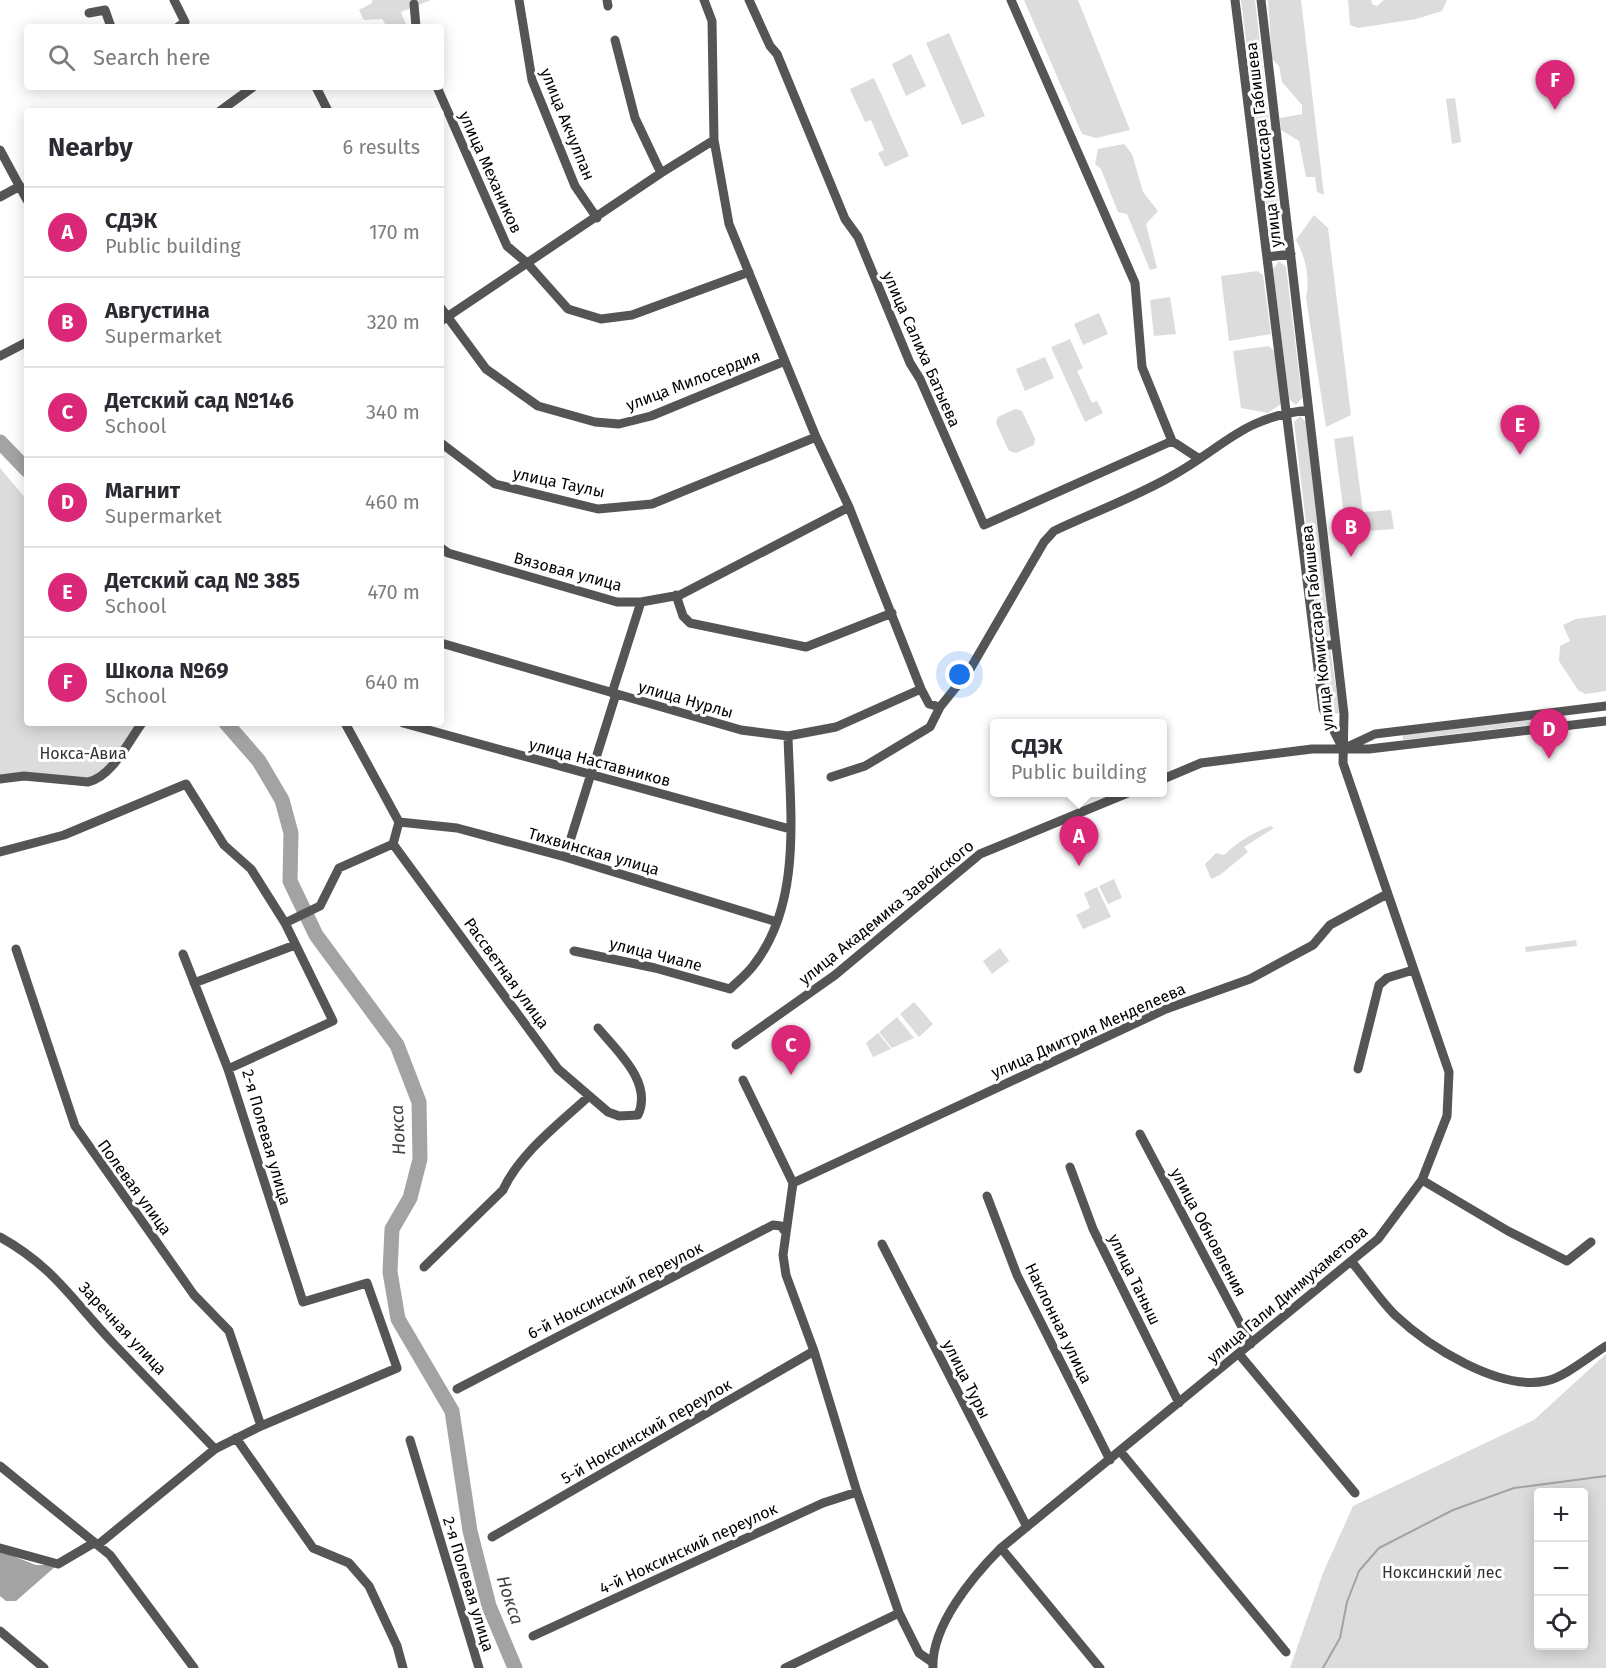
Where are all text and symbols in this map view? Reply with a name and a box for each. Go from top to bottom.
search box [24,24,444,90]
icon: search [45,41,78,74]
street label: улица Комиссара Габишева [1241,41,1286,249]
text: Search here [93,44,211,71]
pin: F [1536,60,1574,110]
street label: улица Акчулпан [536,65,599,183]
street label: улица Механиков [455,108,526,236]
text: Nearby [48,132,133,163]
text: 6 results [343,135,420,159]
text: СДЭК [105,207,157,234]
text: A [62,220,73,244]
text: 170 m [369,220,420,244]
text: Public building [105,234,241,258]
street label: улица Салиха Батыева [879,268,964,430]
text: Августина [105,297,210,324]
text: B [61,310,74,334]
text: 320 m [367,310,420,334]
text: Supermarket [105,324,222,348]
street label: улица Милосердия [623,346,763,415]
text: Детский сад №146 [105,387,294,414]
text: C [62,400,73,424]
text: 340 m [366,400,420,424]
pin: E [1500,406,1540,455]
text: School [105,414,166,438]
street label: улица Таулы [511,463,607,501]
text: Магнит [105,477,180,504]
text: D [61,490,74,514]
text: 460 m [365,490,420,514]
text: Supermarket [105,504,222,528]
pin: B [1332,508,1370,557]
street label: улица Комиссара Габишева [1297,524,1338,732]
street label: Вязовая улица [512,548,624,595]
text: Детский сад № 385 [105,567,300,594]
text: E [62,580,73,604]
text: 470 m [368,580,420,604]
text: School [105,594,166,618]
text: Школа №69 [105,657,229,684]
your location [945,660,974,689]
text: F [63,670,72,694]
text: 640 m [365,670,420,694]
street label: улица Нурлы [636,677,736,722]
text: School [105,684,166,708]
pin: D [1530,710,1568,759]
popup [990,719,1167,797]
text: СДЭК [1011,733,1063,760]
street label: улица Наставников [527,734,673,791]
park label: Нокса-Авиа [39,744,127,763]
text: Public building [1011,760,1146,784]
pin: A [1060,816,1098,866]
street label: Тихвинская улица [526,824,662,879]
street label: улица Академика Завойского [795,836,978,989]
street label: Рассветная улица [460,914,553,1032]
street label: улица Чиале [608,934,704,975]
street label: улица Дмитрия Менделеева [988,979,1188,1082]
pin: C [772,1026,810,1075]
street label: 2-я Полевая улица [238,1067,295,1207]
water label: Нокса [386,1104,410,1156]
street label: Полевая улица [94,1136,176,1239]
street label: улица Обновления [1167,1165,1250,1300]
street label: улица Гали Динмухаметова [1203,1222,1371,1367]
street label: улица Таныш [1104,1231,1165,1328]
street label: 6-й Ноксинский переулок [524,1238,707,1343]
street label: Наклонная улица [1021,1260,1096,1387]
street label: Заречная улица [75,1278,170,1379]
street label: улица Туры [939,1337,994,1422]
street label: 5-й Ноксинский переулок [558,1374,735,1488]
map controls [1534,1488,1588,1650]
button: + [1534,1488,1588,1542]
street label: 4-й Ноксинский переулок [596,1499,781,1598]
street label: 2-я Полевая улица [439,1514,498,1654]
button: − [1534,1542,1588,1596]
park label: Ноксинский лес [1382,1563,1502,1582]
water label: Нокса [492,1573,528,1627]
button: locate [1534,1596,1588,1650]

